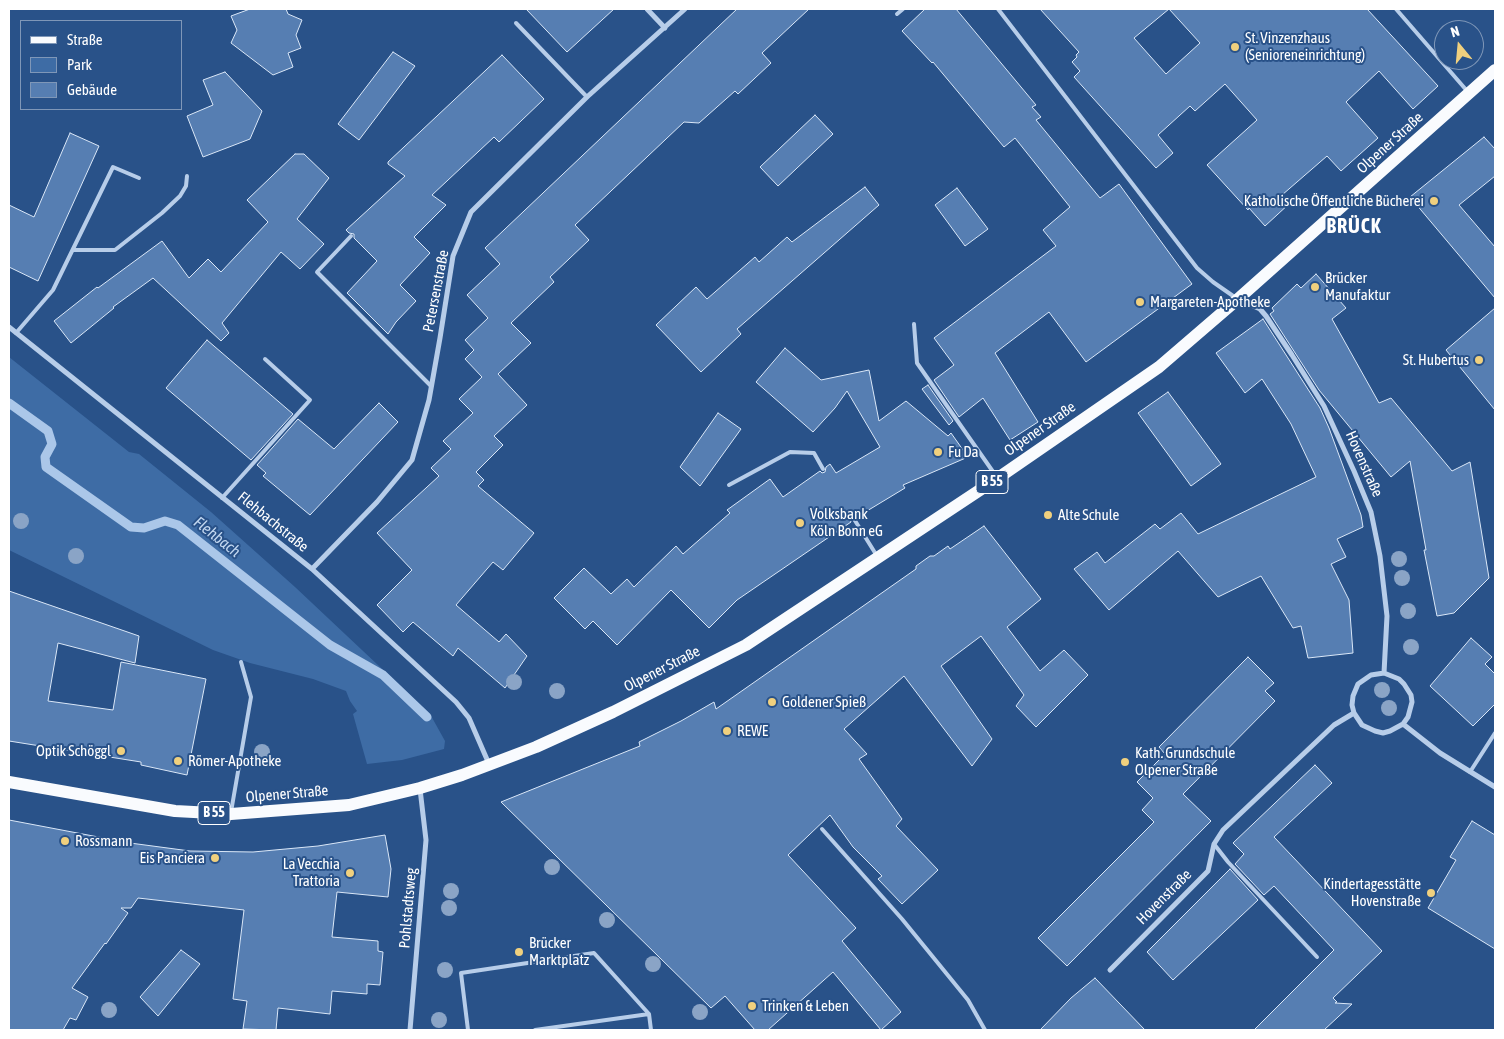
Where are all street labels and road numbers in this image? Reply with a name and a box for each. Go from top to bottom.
street label: Olpener Straße [1353,109,1427,177]
street label: Petersenstraße [419,248,453,334]
street label: Olpener Straße [1001,398,1079,460]
street label: Hovenstraße [1341,428,1387,500]
road number: B 55 [976,471,1008,494]
street label: Flehbachstraße [234,488,312,556]
street label: Olpener Straße [621,642,703,696]
street label: Olpener Straße [245,781,329,807]
road number: B 55 [198,801,230,824]
street label: Hovenstraße [1133,866,1195,928]
street label: Pohlstadtsweg [396,867,420,949]

